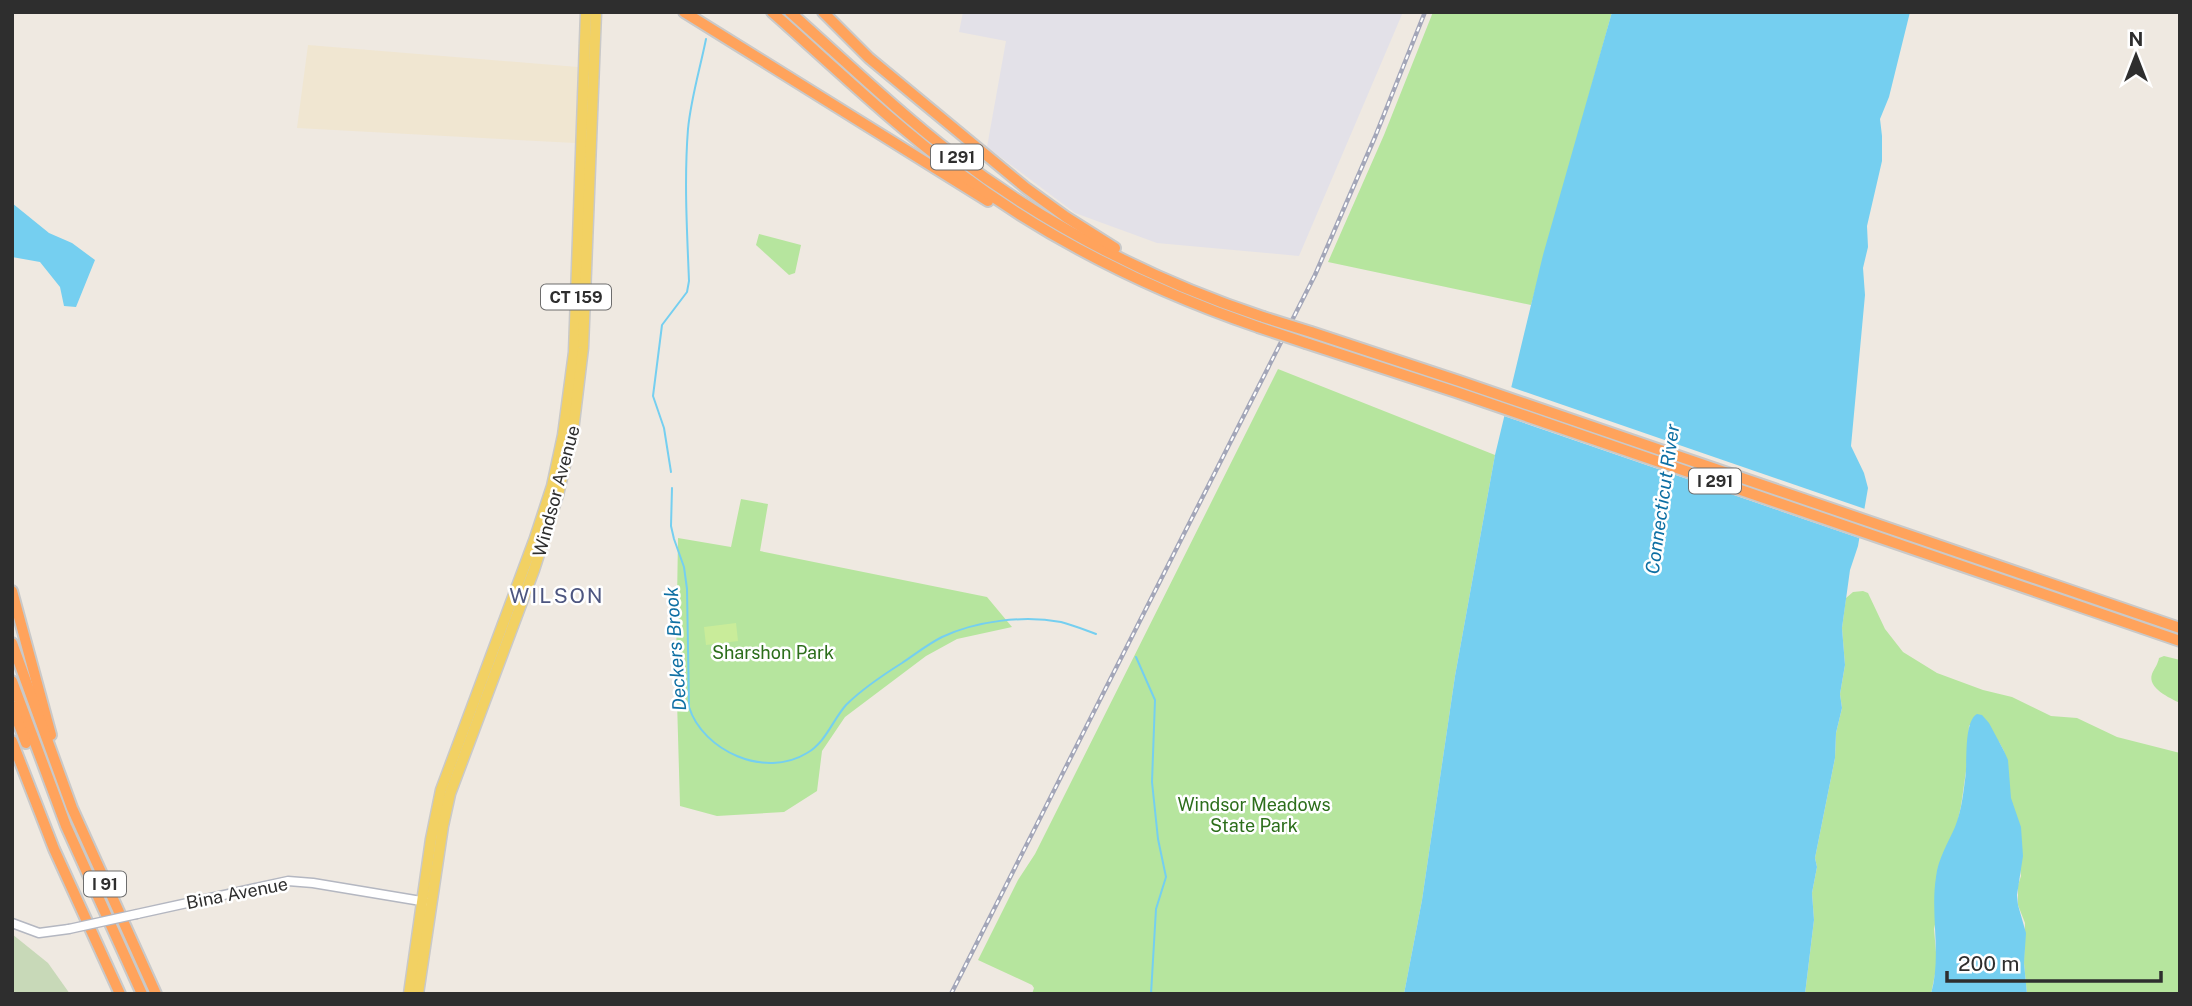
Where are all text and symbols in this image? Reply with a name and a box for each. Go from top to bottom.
north arrow [2101,21,2171,91]
text: N [2129,28,2143,50]
road number: I 291 [931,144,983,169]
road number: CT 159 [541,284,611,310]
water label: Connecticut River [1641,422,1684,576]
street label: Windsor Avenue [528,423,584,559]
road number: I 291 [1689,468,1741,494]
district label: WILSON [509,583,605,608]
water label: Deckers Brook [660,586,690,712]
park label: Sharshon Park [712,642,834,663]
park label: Windsor Meadows State Park [1177,794,1331,836]
road number: I 91 [84,872,126,897]
street label: Bina Avenue [184,873,290,913]
scale bar [1947,940,2160,984]
text: 200 m [1958,951,2019,976]

